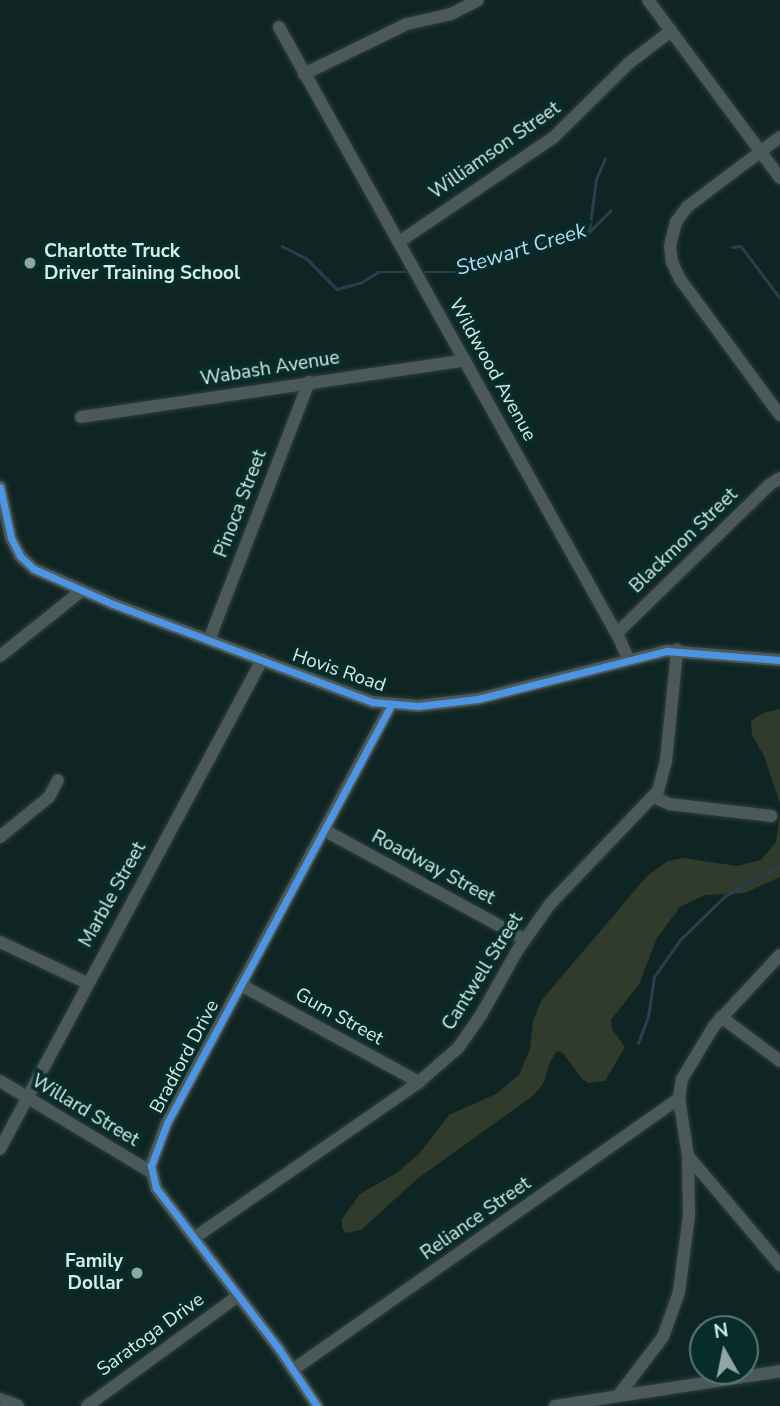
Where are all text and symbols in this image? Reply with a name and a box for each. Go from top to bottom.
street label: Williamson Street [425,97,565,205]
water label: Stewart Creek [453,217,589,281]
place label: Charlotte Truck Driver Training School [44,241,240,285]
marker: Charlotte Truck Driver Training School [22,255,38,271]
street label: Wildwood Avenue [443,295,541,445]
street label: Wabash Avenue [199,347,341,391]
street label: Pinoca Street [210,447,272,561]
street label: Blackmon Street [625,484,743,598]
street label: Hovis Road [289,644,389,698]
street label: Roadway Street [367,826,499,910]
street label: Marble Street [75,839,151,951]
street label: Cantwell Street [438,909,528,1035]
street label: Gum Street [291,983,387,1051]
street label: Bradford Drive [146,996,224,1118]
street label: Willard Street [27,1070,143,1152]
street label: Reliance Street [417,1173,535,1265]
place label: Family Dollar [65,1251,123,1295]
marker: Family Dollar [129,1265,145,1281]
street label: Saratoga Drive [93,1289,209,1381]
north arrow [689,1315,759,1385]
text: N [712,1317,730,1345]

